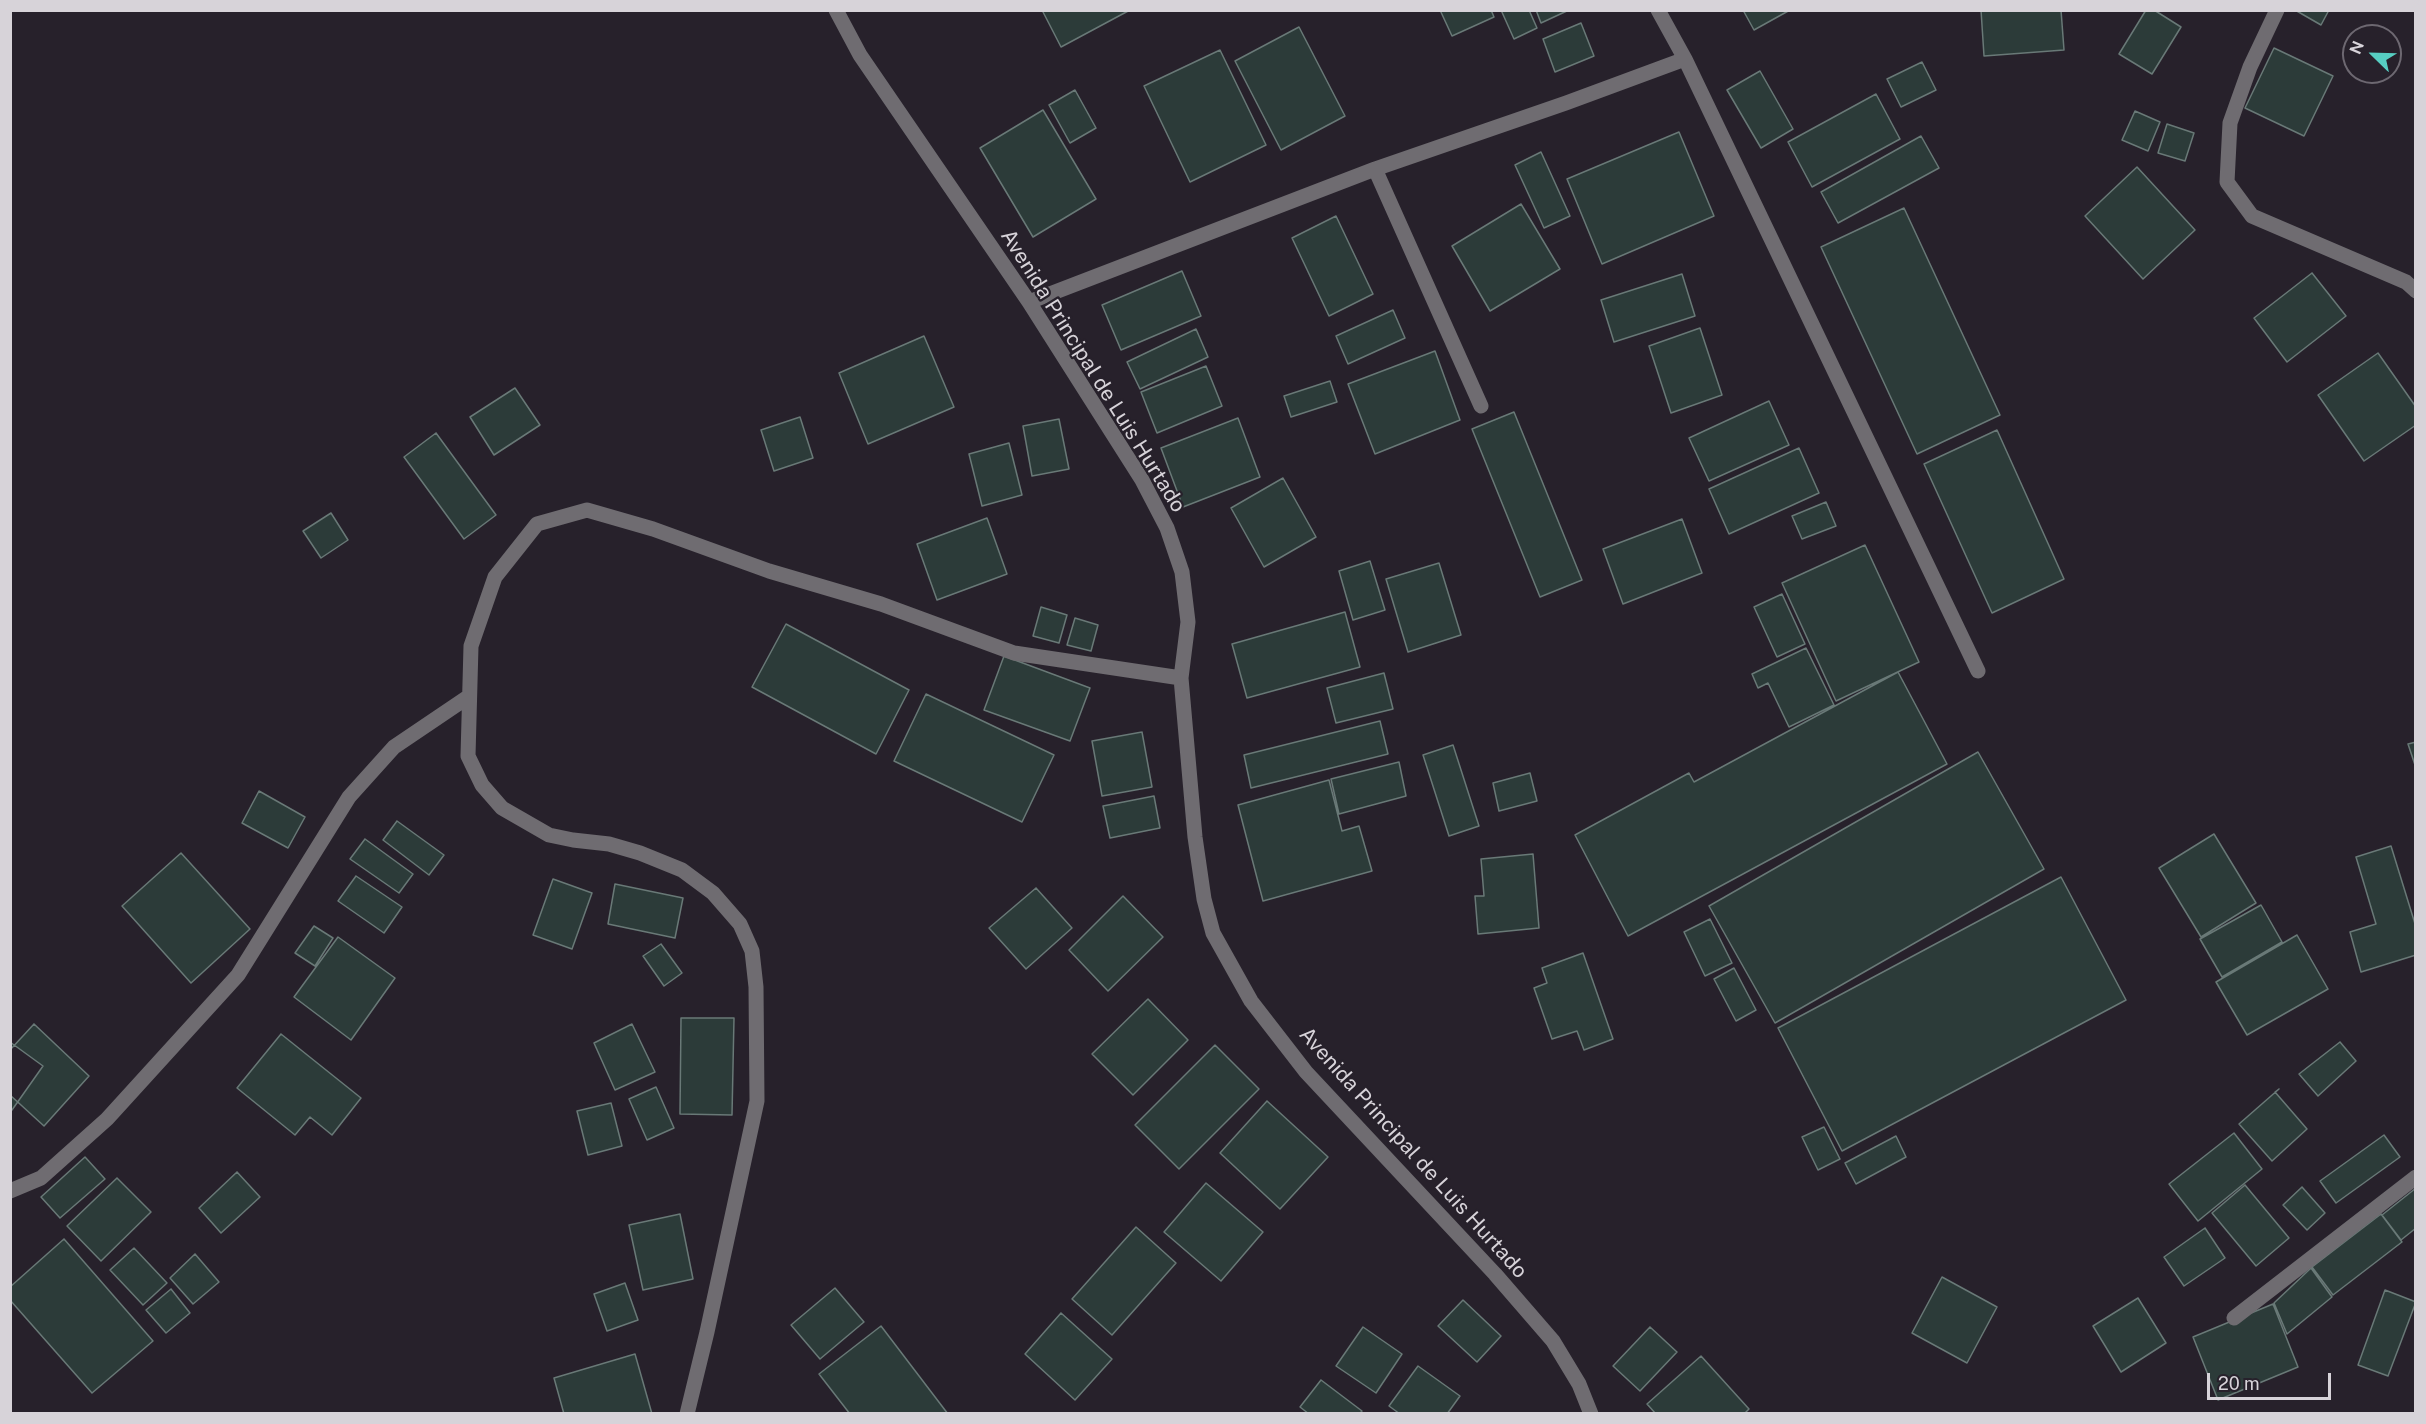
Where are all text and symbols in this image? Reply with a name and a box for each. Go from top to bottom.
north arrow [2342,24,2402,84]
text: N [2346,38,2368,57]
street label: Avenida Principal de Luis Hurtado [995,225,1191,517]
street label: Avenida Principal de Luis Hurtado [1294,1022,1532,1284]
scale bar [2210,1361,2334,1399]
text: 20 m [2218,1373,2260,1394]

